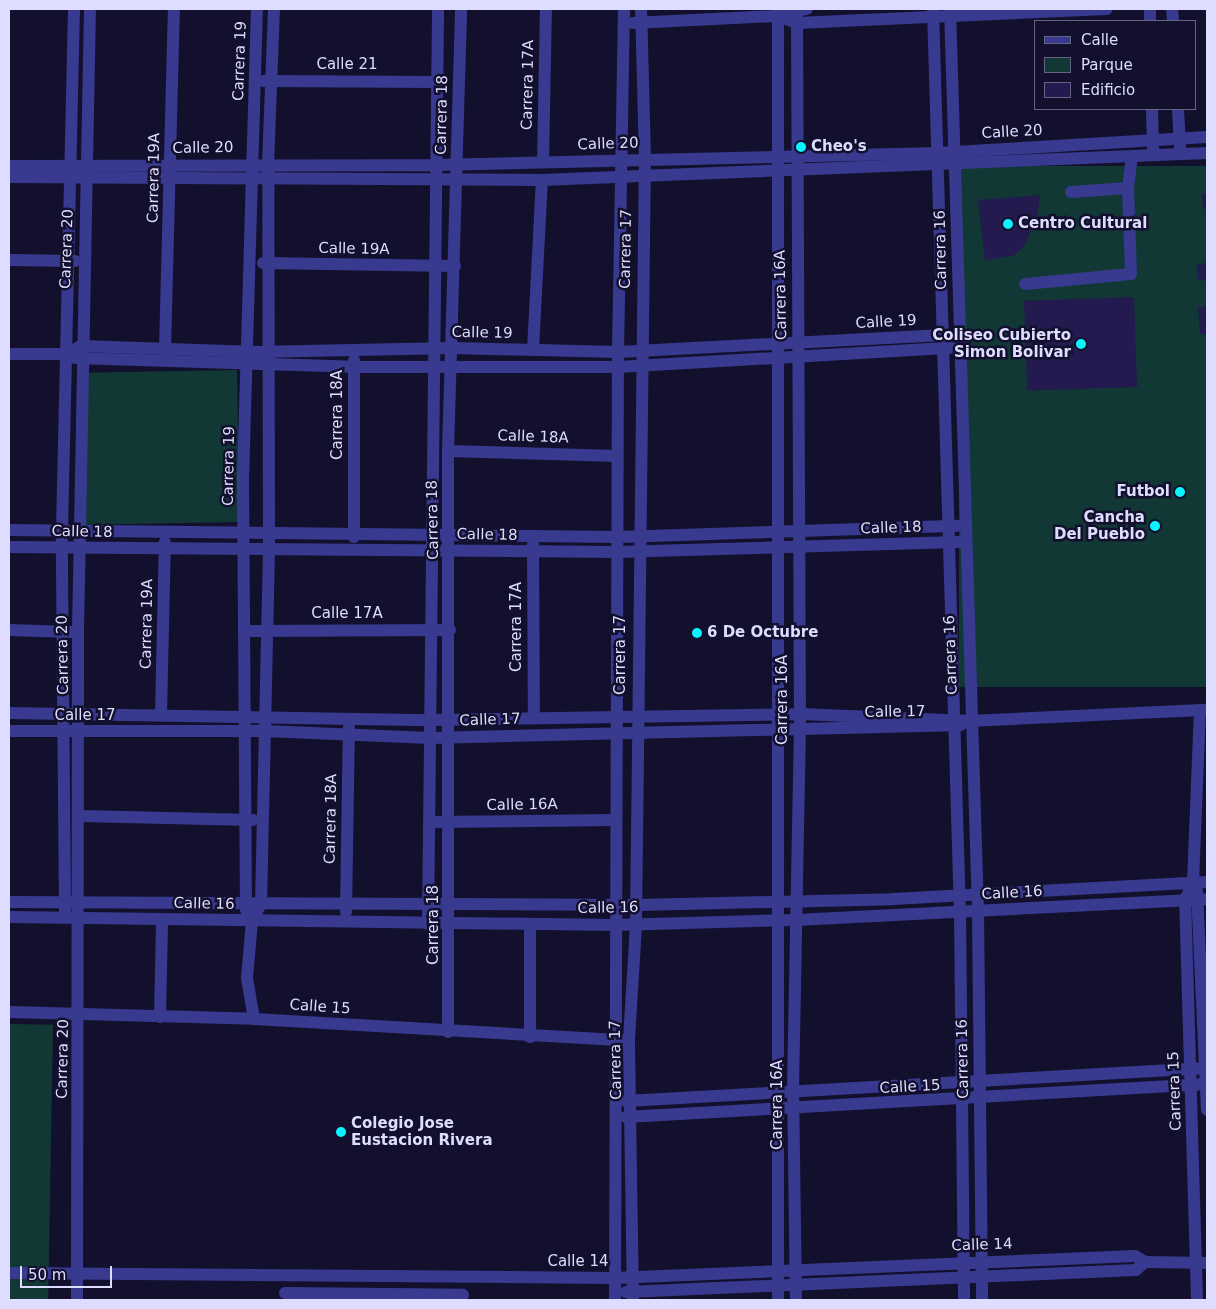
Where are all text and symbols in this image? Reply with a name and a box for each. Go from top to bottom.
legend [1034,20,1196,110]
street label: Carrera 19 [230,21,250,101]
text: Calle [1081,31,1118,49]
street label: Carrera 17A [518,40,538,130]
street label: Calle 21 [316,56,378,74]
text: Parque [1081,56,1133,74]
street label: Carrera 18 [432,75,452,155]
text: Edificio [1081,81,1135,99]
street label: Calle 20 [981,121,1043,143]
street label: Carrera 19A [144,133,164,223]
street label: Calle 20 [577,134,639,154]
street label: Calle 20 [172,138,234,158]
place label: Cheo's [811,138,867,156]
marker: Cheo's [795,141,807,153]
street label: Carrera 20 [57,209,77,289]
street label: Carrera 17 [616,209,636,289]
street label: Carrera 16 [931,210,951,290]
place label: Centro Cultural [1018,215,1147,233]
marker: Centro Cultural [1002,218,1014,230]
street label: Calle 19A [318,239,390,259]
street label: Carrera 16A [771,250,791,340]
street label: Calle 19 [855,311,917,333]
street label: Calle 19 [451,323,513,343]
place label: Coliseo Cubierto Simon Bolivar [932,326,1071,361]
marker: Coliseo Cubierto Simon Bolivar [1075,338,1087,350]
street label: Carrera 18A [329,370,347,460]
street label: Carrera 19 [219,426,239,506]
street label: Calle 18A [497,427,569,447]
street label: Carrera 18 [423,480,443,560]
place label: Futbol [1116,483,1170,501]
marker: Futbol [1174,486,1186,498]
place label: Cancha Del Pueblo [1054,508,1145,543]
street label: Calle 18 [860,518,922,538]
marker: Cancha Del Pueblo [1149,520,1161,532]
street label: Calle 18 [51,522,113,542]
street label: Calle 18 [456,525,518,545]
street label: Carrera 19A [137,579,157,669]
street label: Carrera 17A [508,582,526,672]
street label: Calle 17A [311,605,383,623]
street label: Carrera 20 [53,615,73,695]
street label: Carrera 17 [612,615,630,695]
street label: Carrera 16 [941,615,961,695]
place label: 6 De Octubre [707,624,818,642]
marker: 6 De Octubre [691,627,703,639]
street label: Carrera 16A [774,655,792,745]
street label: Calle 17 [864,702,926,722]
street label: Calle 17 [54,707,116,725]
street label: Calle 17 [459,710,521,730]
street label: Carrera 18A [321,774,341,864]
street label: Calle 16A [486,795,558,815]
street label: Calle 16 [981,882,1043,904]
street label: Carrera 18 [425,885,443,965]
street label: Calle 16 [173,894,235,914]
street label: Calle 16 [577,898,639,918]
street label: Calle 15 [289,996,351,1018]
street label: Carrera 20 [53,1019,73,1099]
street label: Carrera 16 [953,1019,973,1099]
street label: Carrera 17 [606,1020,626,1100]
street label: Carrera 15 [1165,1051,1185,1131]
street label: Carrera 16A [769,1060,787,1150]
street label: Calle 15 [879,1076,941,1098]
place label: Colegio Jose Eustacion Rivera [351,1114,493,1149]
marker: Colegio Jose Eustacion Rivera [335,1126,347,1138]
street label: Calle 14 [951,1235,1013,1255]
street label: Calle 14 [547,1253,609,1271]
scale bar [22,1256,115,1288]
text: 50 m [28,1266,66,1284]

